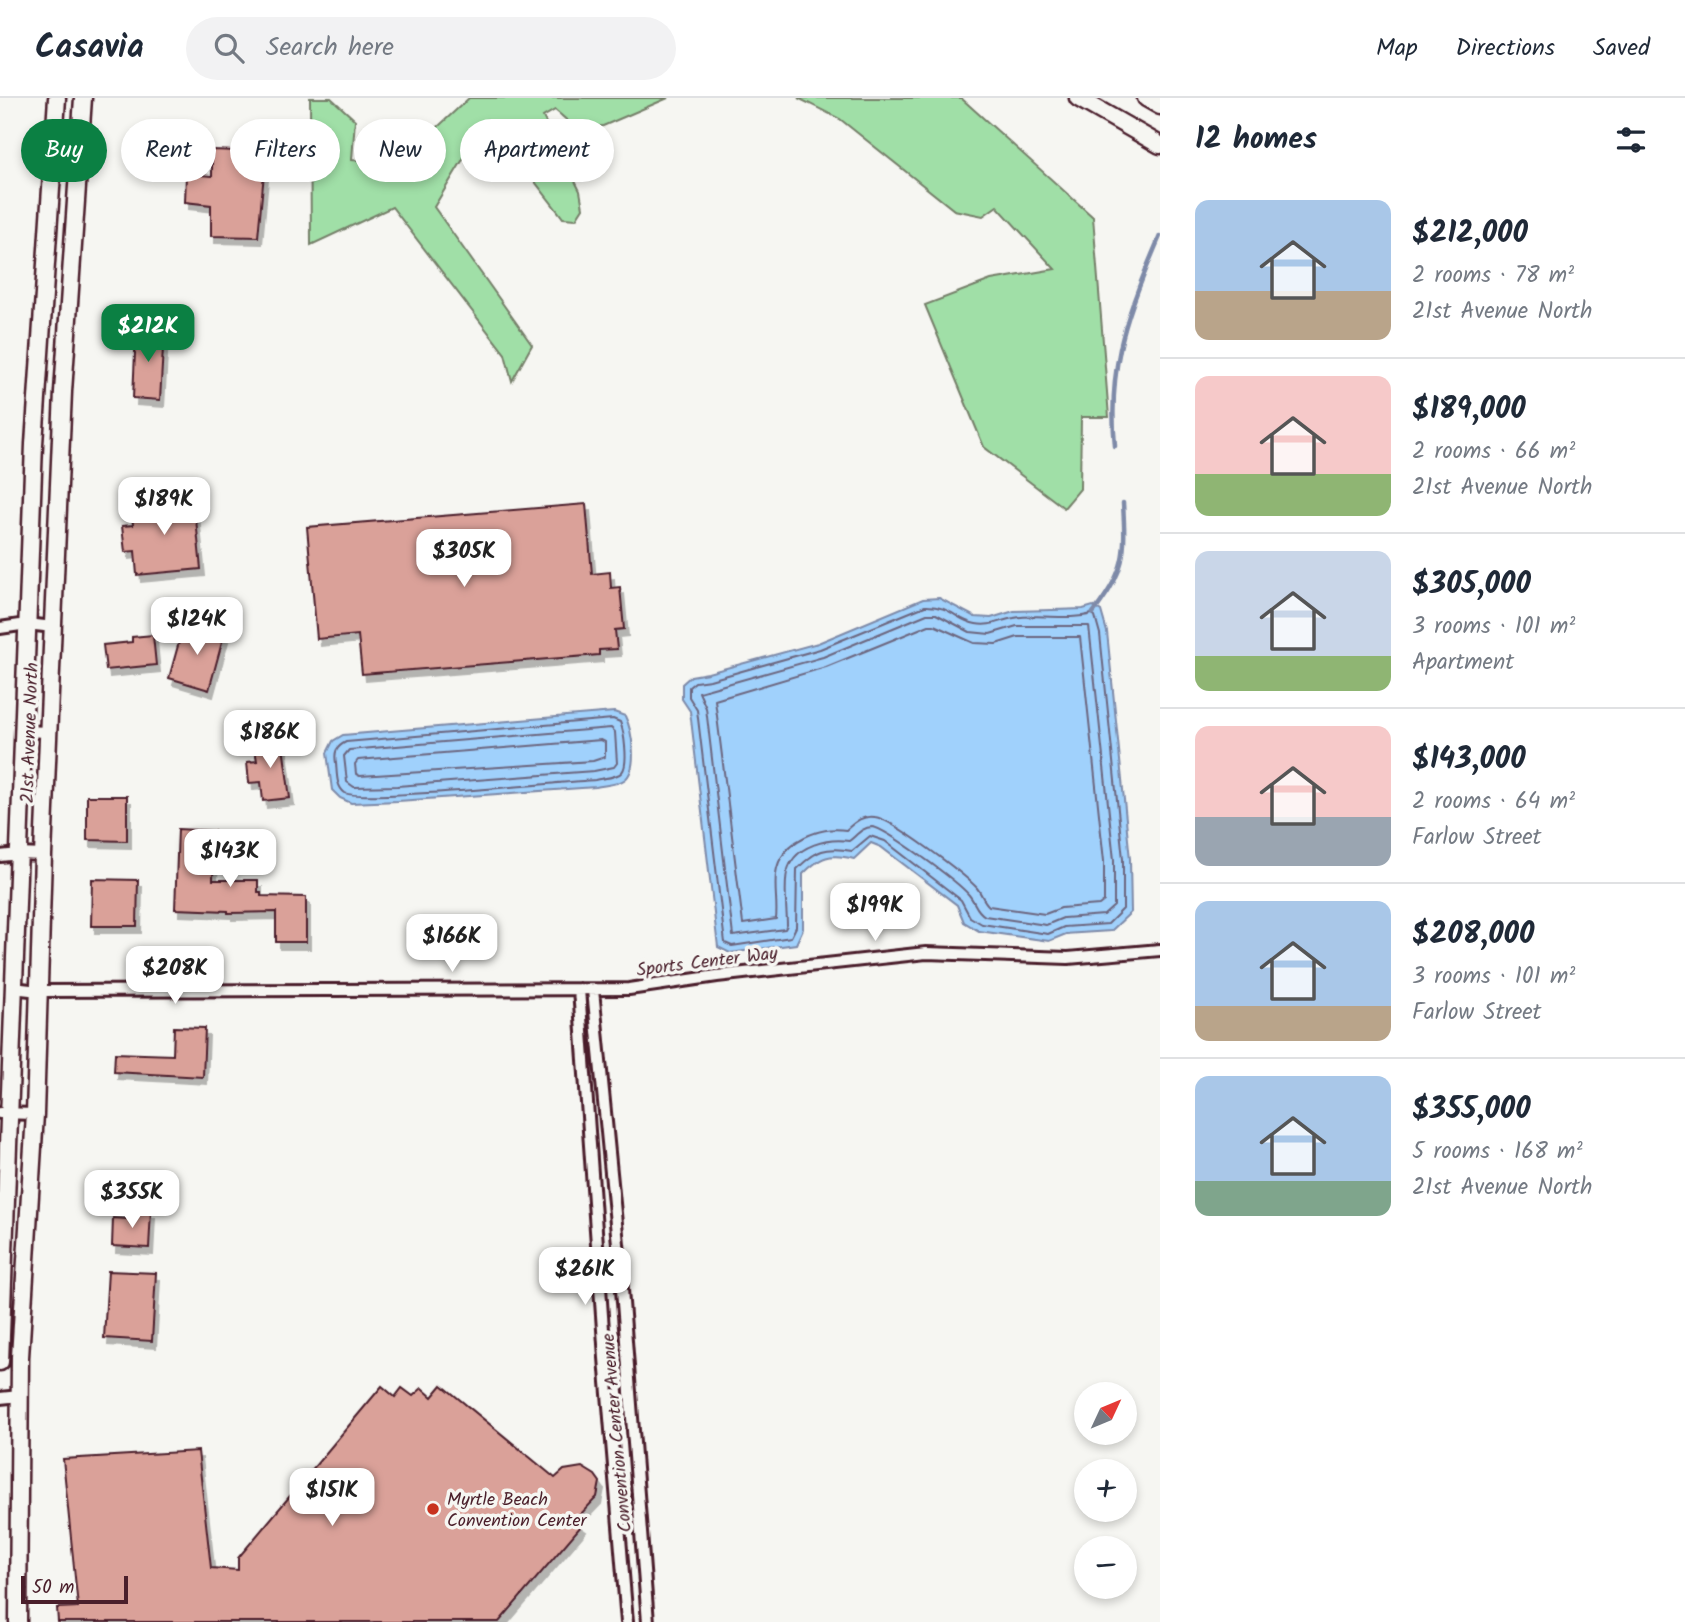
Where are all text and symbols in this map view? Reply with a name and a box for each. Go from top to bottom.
search box [186,17,676,80]
text: Casavia [35,22,144,75]
text: Search here [266,27,394,69]
icon: search [210,29,248,67]
text: Map [1376,29,1418,68]
text: Directions [1456,29,1555,68]
text: Saved [1593,29,1650,68]
text: 12 homes [1195,116,1317,164]
chip: Buy [21,119,107,182]
chip: Rent [121,119,216,182]
chip: Filters [230,119,340,182]
chip: New [354,119,446,182]
chip: Apartment [460,119,614,182]
icon: filters [1612,121,1650,159]
text: $212,000 [1412,210,1528,258]
icon: home [1251,228,1335,312]
text: 2 rooms · 78 m² [1412,258,1574,294]
text: 21st Avenue North [1412,294,1592,330]
pin: $212K [99,304,197,364]
text: $212K [117,309,179,345]
text: $189,000 [1412,386,1526,434]
icon: home [1251,404,1335,488]
text: 2 rooms · 66 m² [1412,434,1575,470]
text: 21st Avenue North [1412,470,1592,506]
pin: $189K [115,478,213,537]
text: $189K [134,482,194,518]
pin: $305K [415,530,513,589]
text: $305K [432,534,496,570]
text: $305,000 [1412,561,1531,609]
icon: home [1251,579,1335,663]
pin: $124K [148,598,246,657]
text: $124K [167,602,227,638]
text: 3 rooms · 101 m² [1412,609,1575,645]
text: Apartment [1412,645,1514,681]
street label: 21st Avenue North [14,662,47,804]
pin: $186K [221,710,319,770]
text: $186K [240,715,300,751]
text: $143,000 [1412,736,1526,784]
icon: home [1251,754,1335,838]
text: 2 rooms · 64 m² [1412,784,1575,820]
text: Farlow Street [1412,820,1542,856]
pin: $143K [181,830,279,889]
text: $143K [200,834,260,870]
pin: $199K [826,884,924,943]
text: $199K [846,888,904,924]
text: $208,000 [1412,911,1534,959]
pin: $166K [403,914,501,974]
text: $166K [422,919,482,955]
icon: home [1251,929,1335,1013]
street label: Sports Center Way [635,939,780,986]
pin: $208K [126,946,224,1006]
text: $208K [142,951,208,987]
text: 3 rooms · 101 m² [1412,959,1575,995]
text: Farlow Street [1412,995,1542,1031]
text: $355,000 [1412,1086,1531,1134]
icon: home [1251,1104,1335,1188]
text: 5 rooms · 168 m² [1412,1134,1583,1170]
pin: $355K [83,1170,181,1230]
text: 21st Avenue North [1412,1170,1592,1206]
text: $355K [100,1175,164,1211]
pin: $261K [536,1248,634,1307]
text: $261K [555,1252,615,1288]
street label: Convention Center Avenue [594,1332,641,1534]
north arrow [1074,1382,1138,1446]
map controls [1074,1382,1137,1599]
button: + [1074,1459,1137,1522]
pin: $151K [283,1468,381,1528]
text: $151K [306,1473,359,1509]
place label: Myrtle Beach Convention Center [447,1486,588,1536]
marker: Myrtle Beach Convention Center [425,1501,441,1517]
button: − [1074,1536,1137,1599]
scale bar [21,1573,128,1605]
text: 50 m [32,1573,74,1603]

